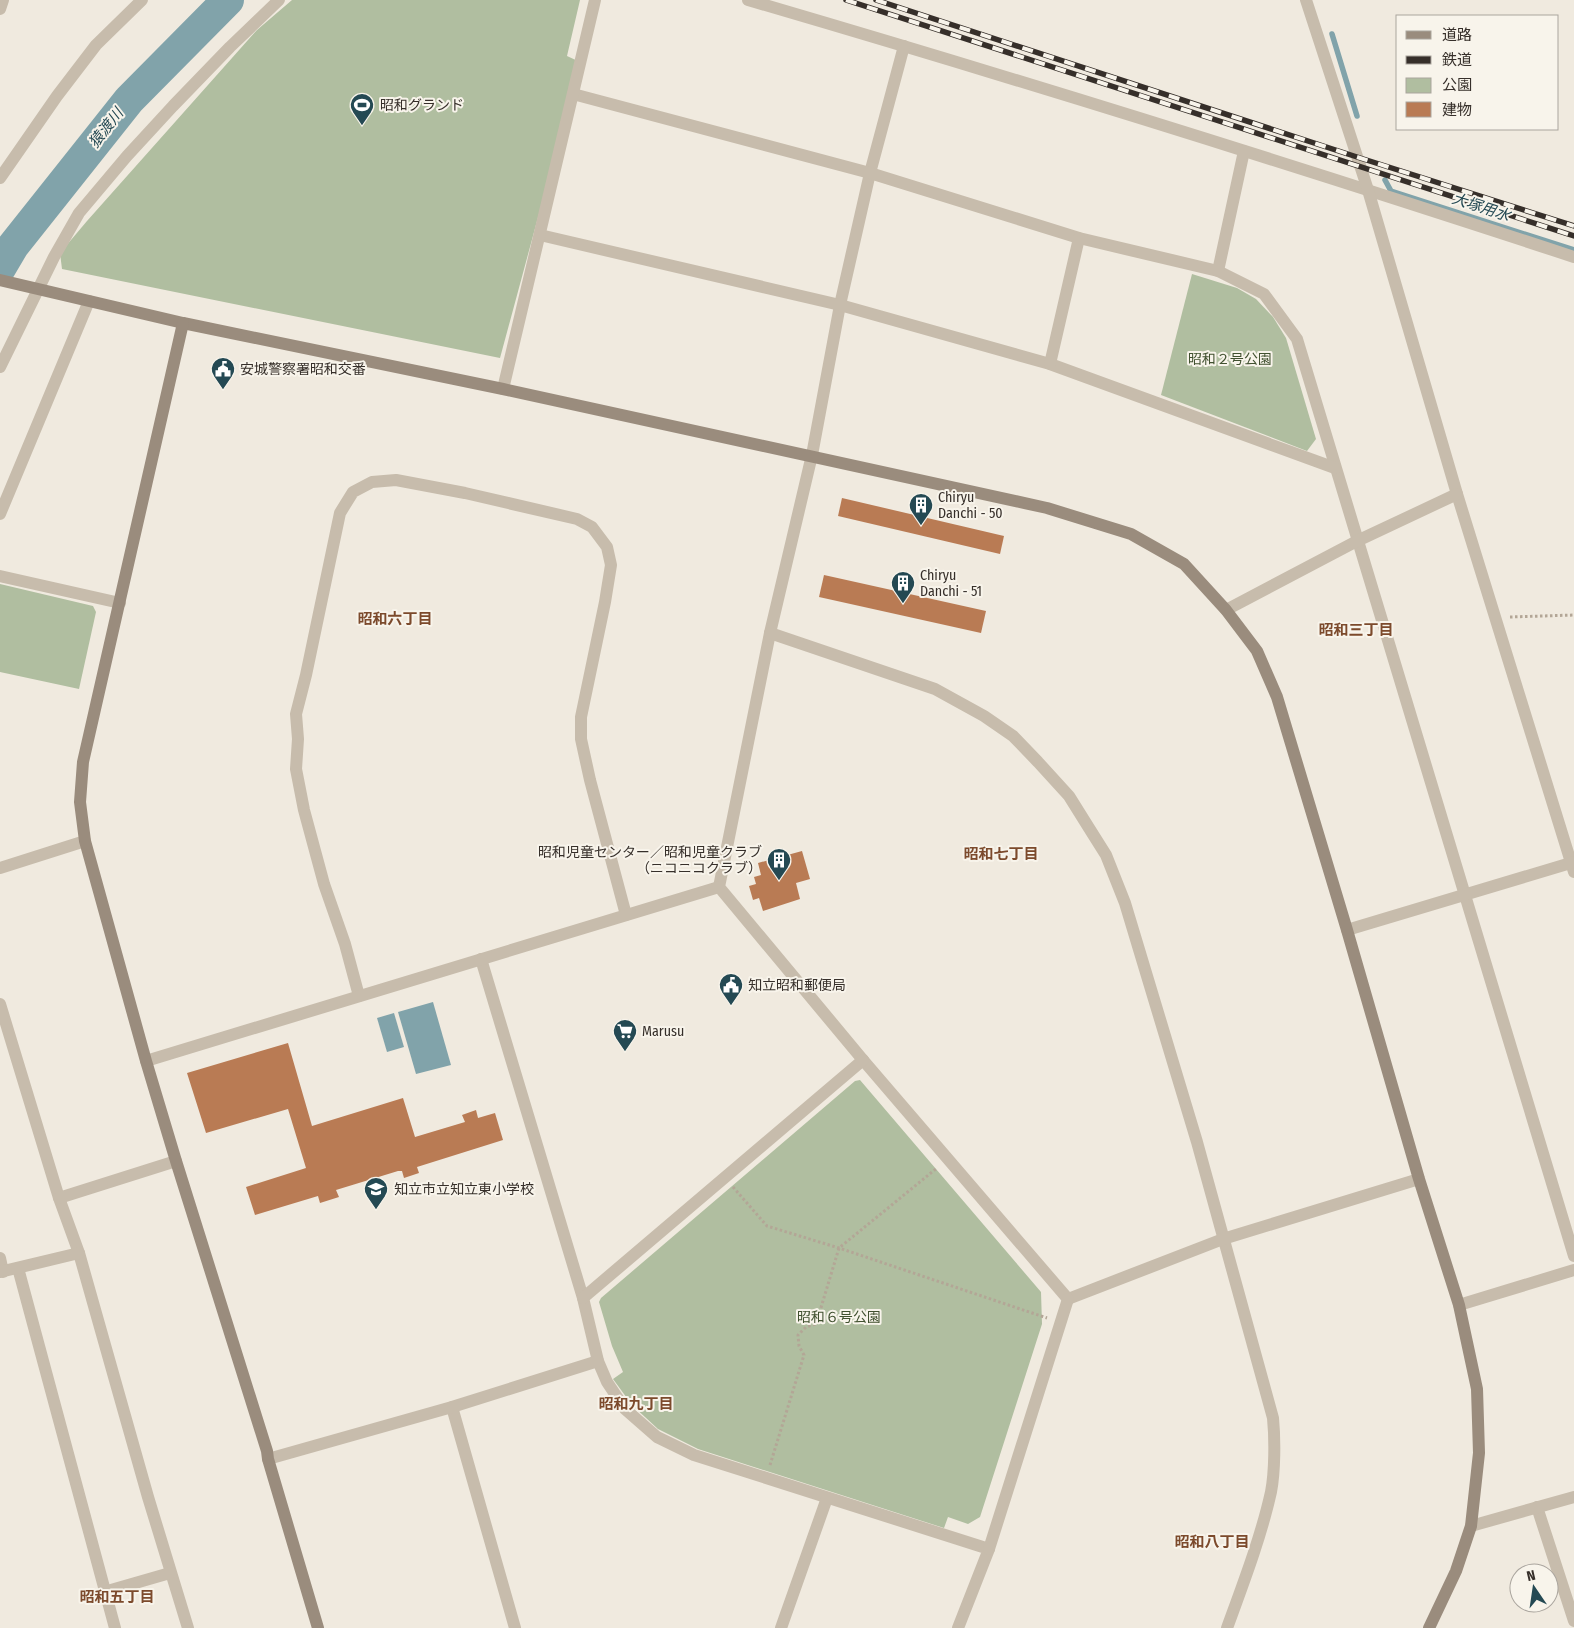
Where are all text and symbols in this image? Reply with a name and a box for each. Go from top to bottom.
legend [1396,15,1559,130]
text: 道路 [1442,26,1472,44]
text: 鉄道 [1442,51,1472,69]
text: 公園 [1442,76,1472,94]
sports icon: 昭和グランド [349,92,375,126]
place label: 昭和グランド [380,97,464,114]
text: 建物 [1442,101,1472,119]
water label: 猿渡川 [85,103,128,151]
water label: 大塚用水 [1450,189,1514,225]
park label: 昭和２号公園 [1188,351,1272,368]
public building icon: 安城警察署昭和交番 [210,356,236,390]
place label: 安城警察署昭和交番 [240,361,366,378]
place label: Chiryu Danchi - 50 [938,489,1003,522]
building icon: Chiryu Danchi - 50 [908,492,934,526]
place label: Chiryu Danchi - 51 [920,567,982,600]
building icon: Chiryu Danchi - 51 [890,570,916,604]
district label: 昭和六丁目 [357,610,433,628]
district label: 昭和三丁目 [1318,621,1394,639]
place label: 昭和児童センター／昭和児童クラブ （ニコニコクラブ） [538,844,762,877]
district label: 昭和七丁目 [963,845,1039,863]
building icon: 昭和児童センター／昭和児童クラブ （ニコニコクラブ） [766,847,792,881]
public building icon: 知立昭和郵便局 [718,972,744,1006]
place label: 知立昭和郵便局 [748,977,846,994]
supermarket icon: Marusu [612,1018,638,1052]
place label: Marusu [642,1023,684,1040]
school or university icon: 知立市立知立東小学校 [363,1176,389,1210]
place label: 知立市立知立東小学校 [394,1181,534,1198]
park label: 昭和６号公園 [797,1309,881,1326]
district label: 昭和九丁目 [598,1395,674,1413]
district label: 昭和八丁目 [1174,1533,1250,1551]
north arrow [1509,1563,1559,1613]
text: N [1525,1567,1537,1585]
district label: 昭和五丁目 [79,1588,155,1606]

